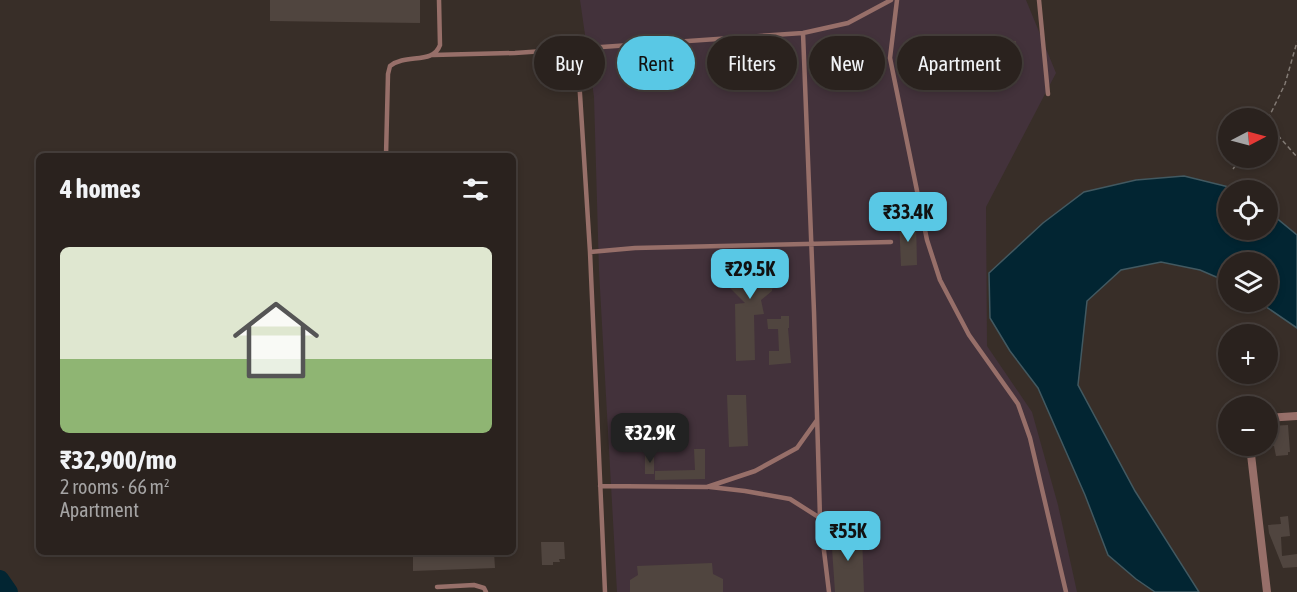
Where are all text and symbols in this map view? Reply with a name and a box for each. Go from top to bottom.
chip: Buy [534,36,605,90]
chip: Rent [617,36,695,90]
chip: Filters [707,36,797,90]
chip: New [809,36,885,90]
chip: Apartment [897,36,1022,90]
north arrow [1218,108,1278,168]
map controls [1218,108,1278,456]
icon: filters [459,173,492,206]
text: 4 homes [60,174,140,204]
button: locate [1218,180,1278,240]
pin: ₹33.4K [859,192,957,243]
text: ₹33.4K [883,200,933,223]
pin: ₹29.5K [701,249,799,300]
button: layers [1218,252,1278,312]
text: ₹29.5K [725,257,775,280]
icon: home [222,286,330,394]
button: + [1218,324,1278,384]
button: − [1218,396,1278,456]
pin: ₹32.9K [601,413,699,464]
text: ₹32.9K [625,421,675,444]
text: ₹32,900/mo [60,445,177,475]
text: 2 rooms · 66 m² [60,475,170,498]
text: Apartment [60,498,139,521]
pin: ₹55K [812,511,884,562]
text: ₹55K [829,519,867,542]

